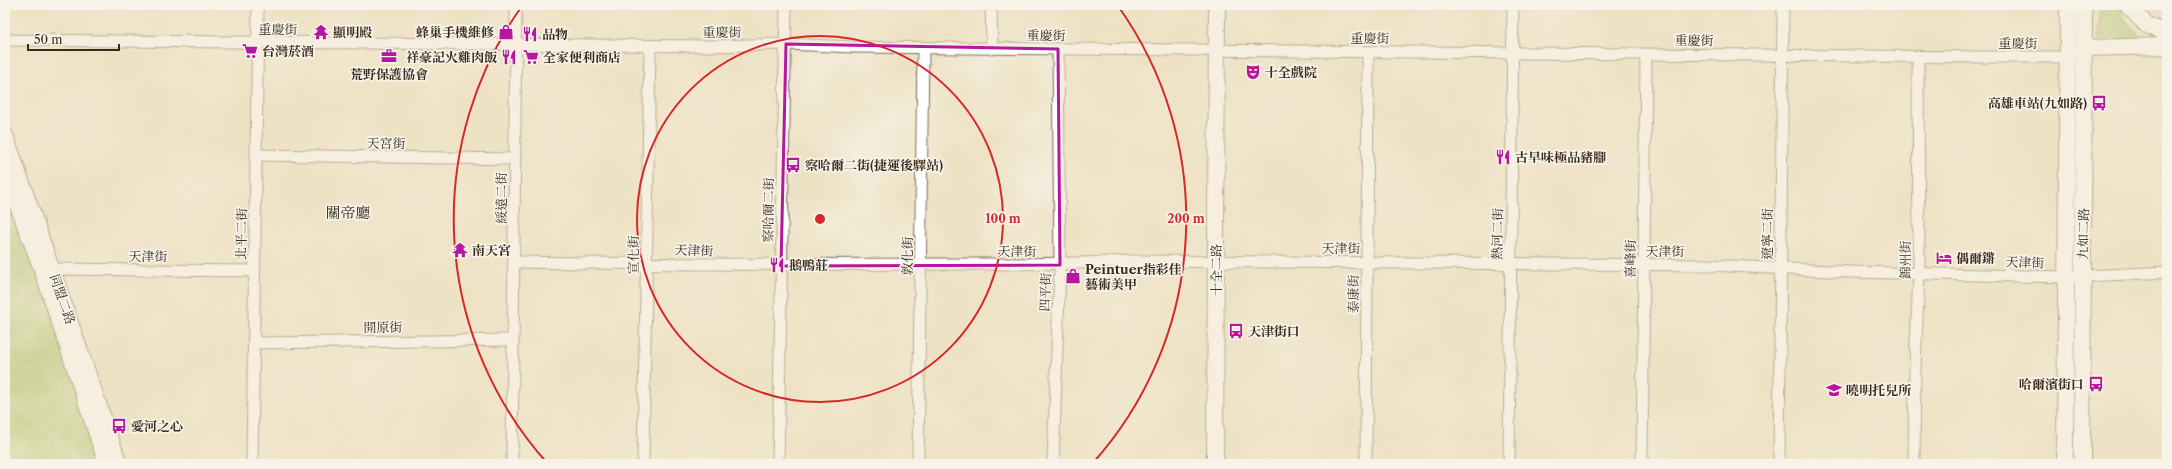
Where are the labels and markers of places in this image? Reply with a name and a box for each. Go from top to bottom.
temple icon: 顯明殿 [312,23,330,41]
shop icon: 蜂巢手機維修 [497,23,515,41]
place label: 顯明殿 [333,24,372,40]
place label: 蜂巢手機維修 [416,24,494,40]
restaurant icon: 品物 [521,25,539,43]
place label: 品物 [542,26,568,42]
supermarket icon: 台灣菸酒 [241,42,259,60]
place label: 台灣菸酒 [262,43,314,59]
office icon: 荒野保護協會 [380,47,398,65]
restaurant icon: 祥豪記火雞肉飯 [500,48,518,66]
supermarket icon: 全家便利商店 [522,48,540,66]
place label: 祥豪記火雞肉飯 [406,49,498,65]
place label: 全家便利商店 [543,49,621,65]
theatre icon: 十全戲院 [1244,63,1262,81]
place label: 十全戲院 [1265,64,1317,80]
place label: 荒野保護協會 [350,66,428,82]
bus stop icon: 高雄車站(九如路) [2090,94,2108,112]
place label: 高雄車站(九如路) [1988,95,2087,111]
restaurant icon: 古早味極品豬腳 [1494,148,1512,166]
place label: 古早味極品豬腳 [1515,149,1606,165]
bus stop icon: 察哈爾二街(捷運後驛站) [784,156,802,174]
place label: 察哈爾二街(捷運後驛站) [805,157,943,173]
centre of rings [813,212,827,226]
temple icon: 南天宮 [451,241,469,259]
place label: 南天宮 [472,242,511,258]
hotel icon: 偶爾鏘 [1935,249,1953,267]
place label: 偶爾鏘 [1956,250,1995,266]
restaurant icon: 鵝鴨莊 [768,256,786,274]
place label: 鵝鴨莊 [789,257,828,273]
place label: Peintuer指彩佳 藝術美甲 [1085,261,1182,292]
shop icon: Peintuer指彩佳 藝術美甲 [1064,267,1082,285]
bus stop icon: 天津街口 [1227,322,1245,340]
place label: 天津街口 [1248,323,1300,339]
bus stop icon: 哈爾濱街口 [2087,375,2105,393]
place label: 哈爾濱街口 [2019,376,2084,392]
school or university icon: 曉明托兒所 [1825,381,1843,399]
place label: 曉明托兒所 [1846,382,1912,398]
bus stop icon: 愛河之心 [110,417,128,435]
place label: 愛河之心 [131,418,183,434]

